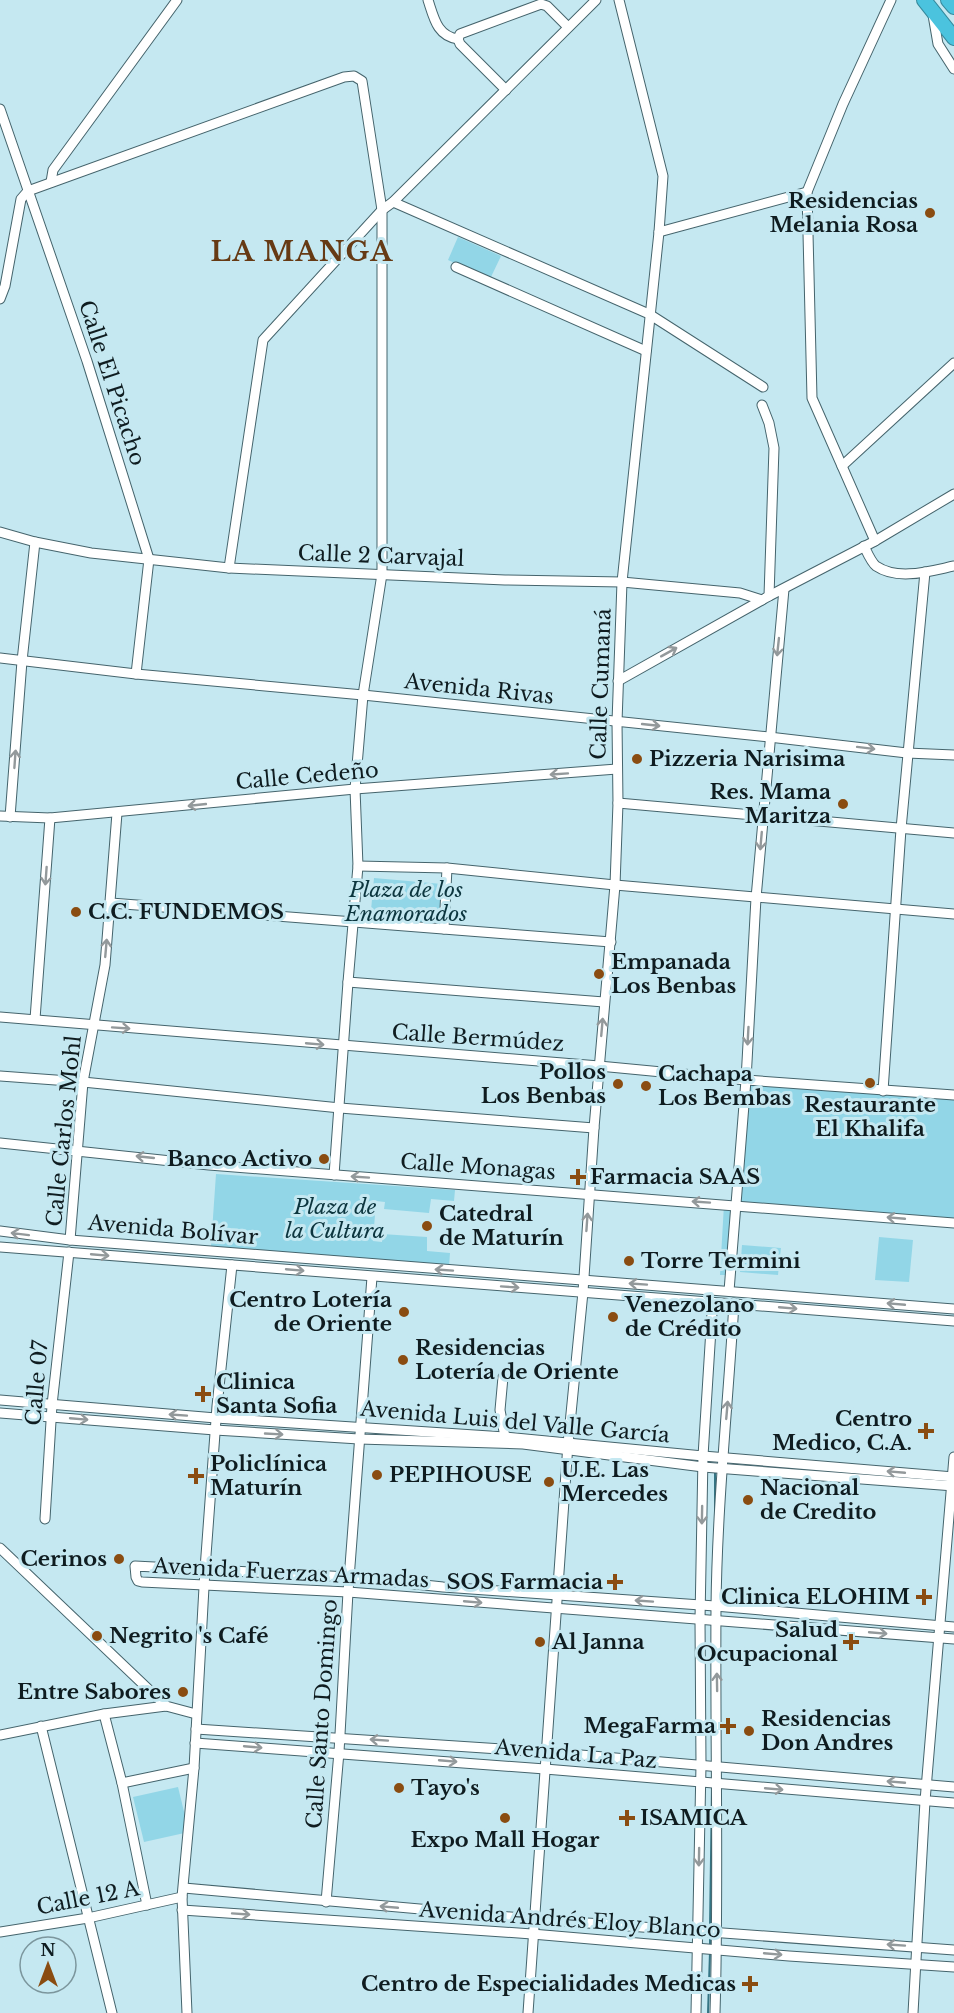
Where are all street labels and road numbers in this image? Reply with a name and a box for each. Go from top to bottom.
street label: Calle El Picacho [73,297,151,469]
street label: Calle 2 Carvajal [297,540,465,572]
street label: Calle Cumaná [585,608,617,760]
street label: Avenida Rivas [402,668,555,710]
street label: Calle Cedeño [234,757,380,795]
street label: Calle Bermúdez [391,1019,565,1057]
street label: Calle Carlos Mohl [41,1034,87,1228]
street label: Calle Monagas [399,1149,557,1185]
street label: Avenida Bolívar [86,1210,259,1250]
street label: Calle 07 [20,1339,54,1427]
street label: Avenida Luis del Valle García [358,1395,671,1449]
street label: Avenida Fuerzas Armadas [151,1553,430,1593]
street label: Calle Santo Domingo [301,1598,343,1830]
street label: Avenida La Paz [493,1734,658,1774]
street label: Calle 12 A [35,1875,142,1921]
street label: Avenida Andrés Eloy Blanco [417,1896,722,1944]

